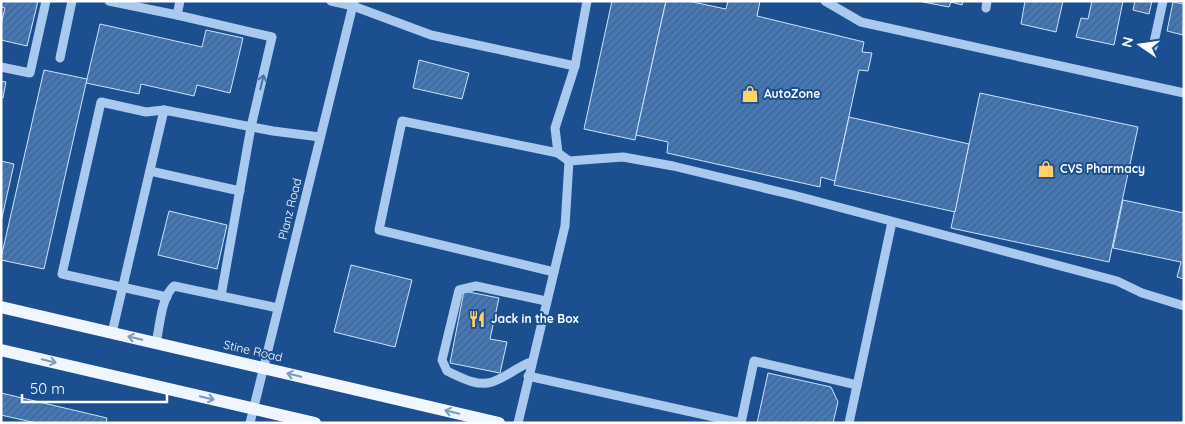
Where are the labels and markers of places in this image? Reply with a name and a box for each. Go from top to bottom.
shop icon: AutoZone [740,84,760,104]
place label: AutoZone [764,86,820,101]
shop icon: CVS Pharmacy [1036,159,1056,179]
place label: CVS Pharmacy [1060,161,1145,176]
restaurant icon: Jack in the Box [467,309,487,329]
place label: Jack in the Box [491,311,579,326]

